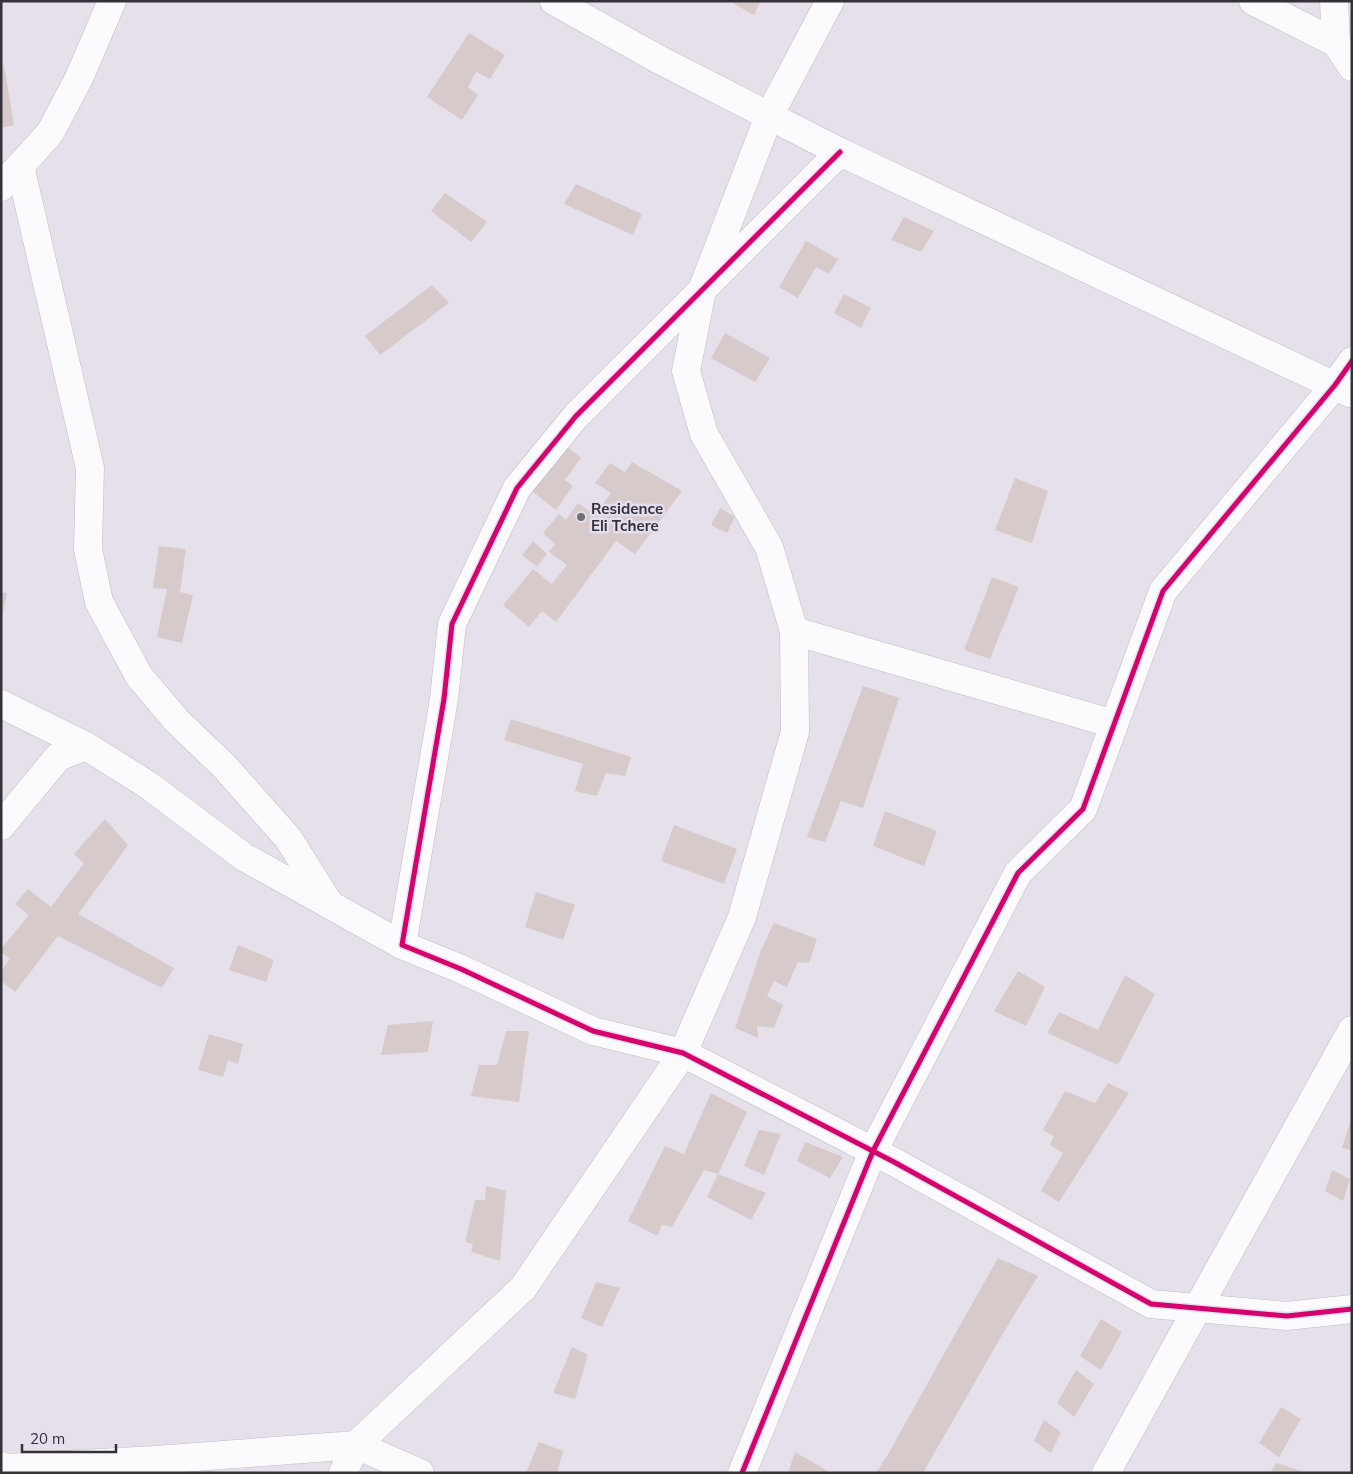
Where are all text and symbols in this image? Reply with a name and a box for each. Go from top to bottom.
place label: Residence Eli Tchere [591,499,663,535]
marker: Residence Eli Tchere [575,511,587,523]
scale bar [22,1422,116,1454]
text: 20 m [30,1429,65,1448]

